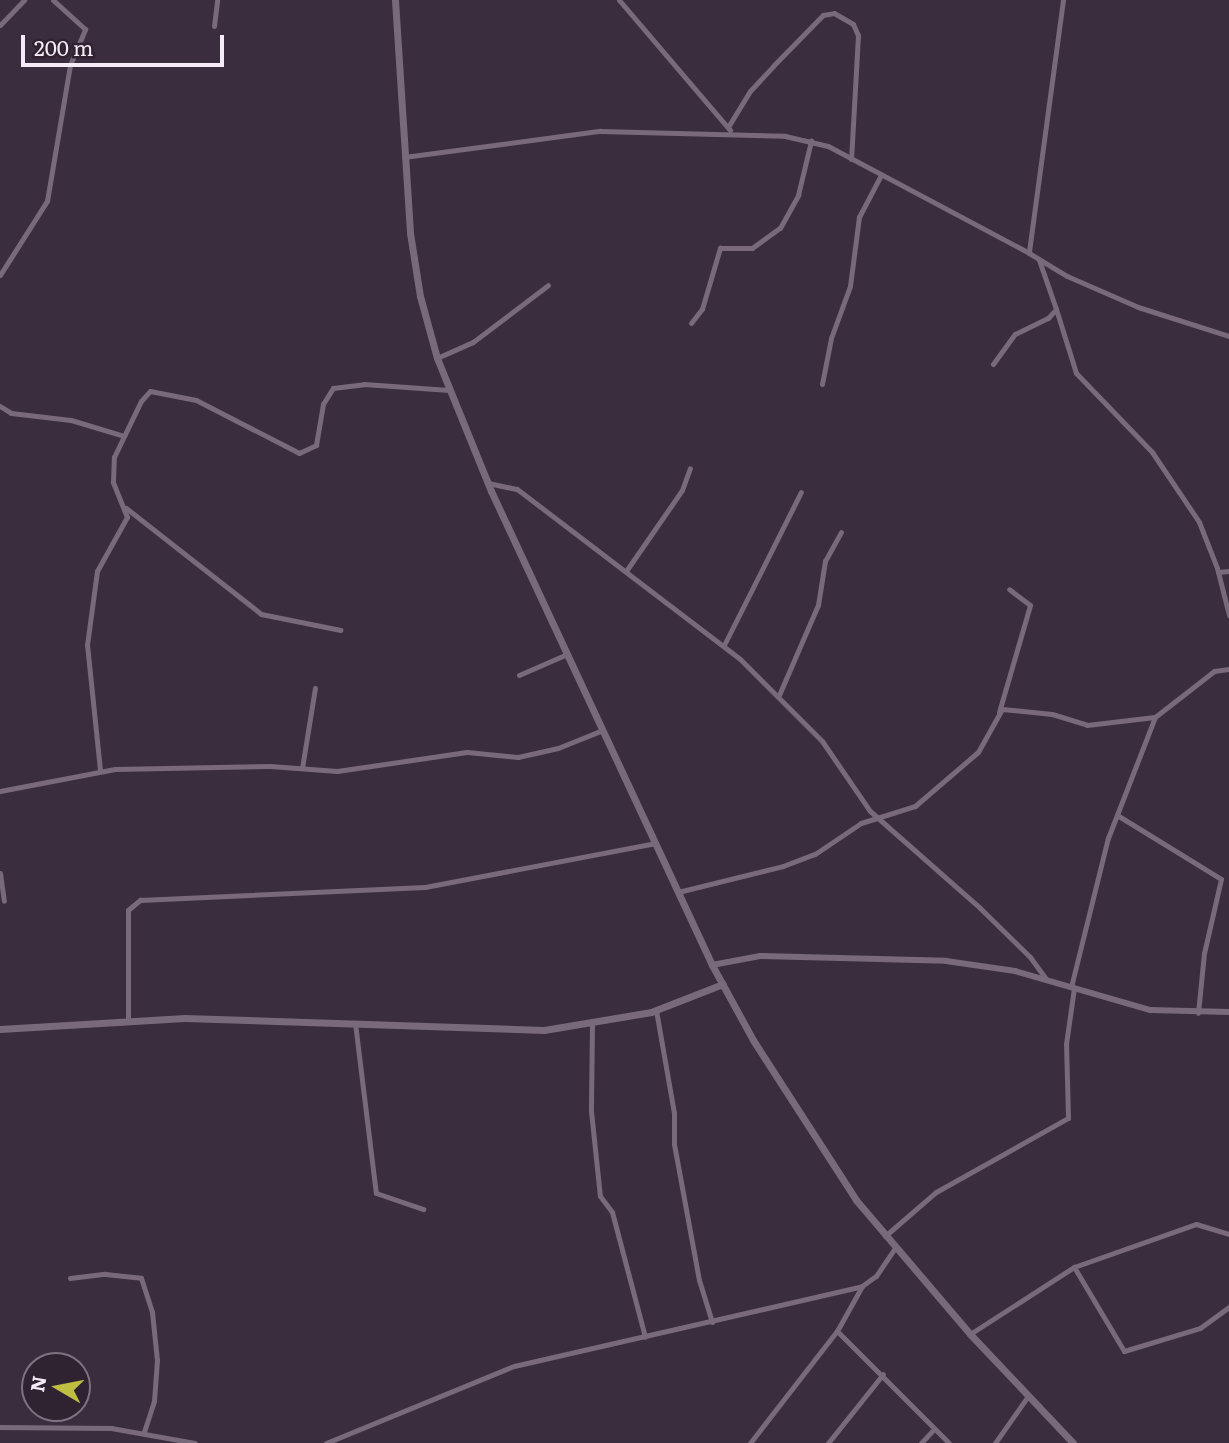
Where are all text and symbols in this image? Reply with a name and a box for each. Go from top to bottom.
scale bar [24,21,228,65]
text: 200 m [34,31,94,62]
north arrow [21,1352,91,1422]
text: N [22,1373,52,1394]

